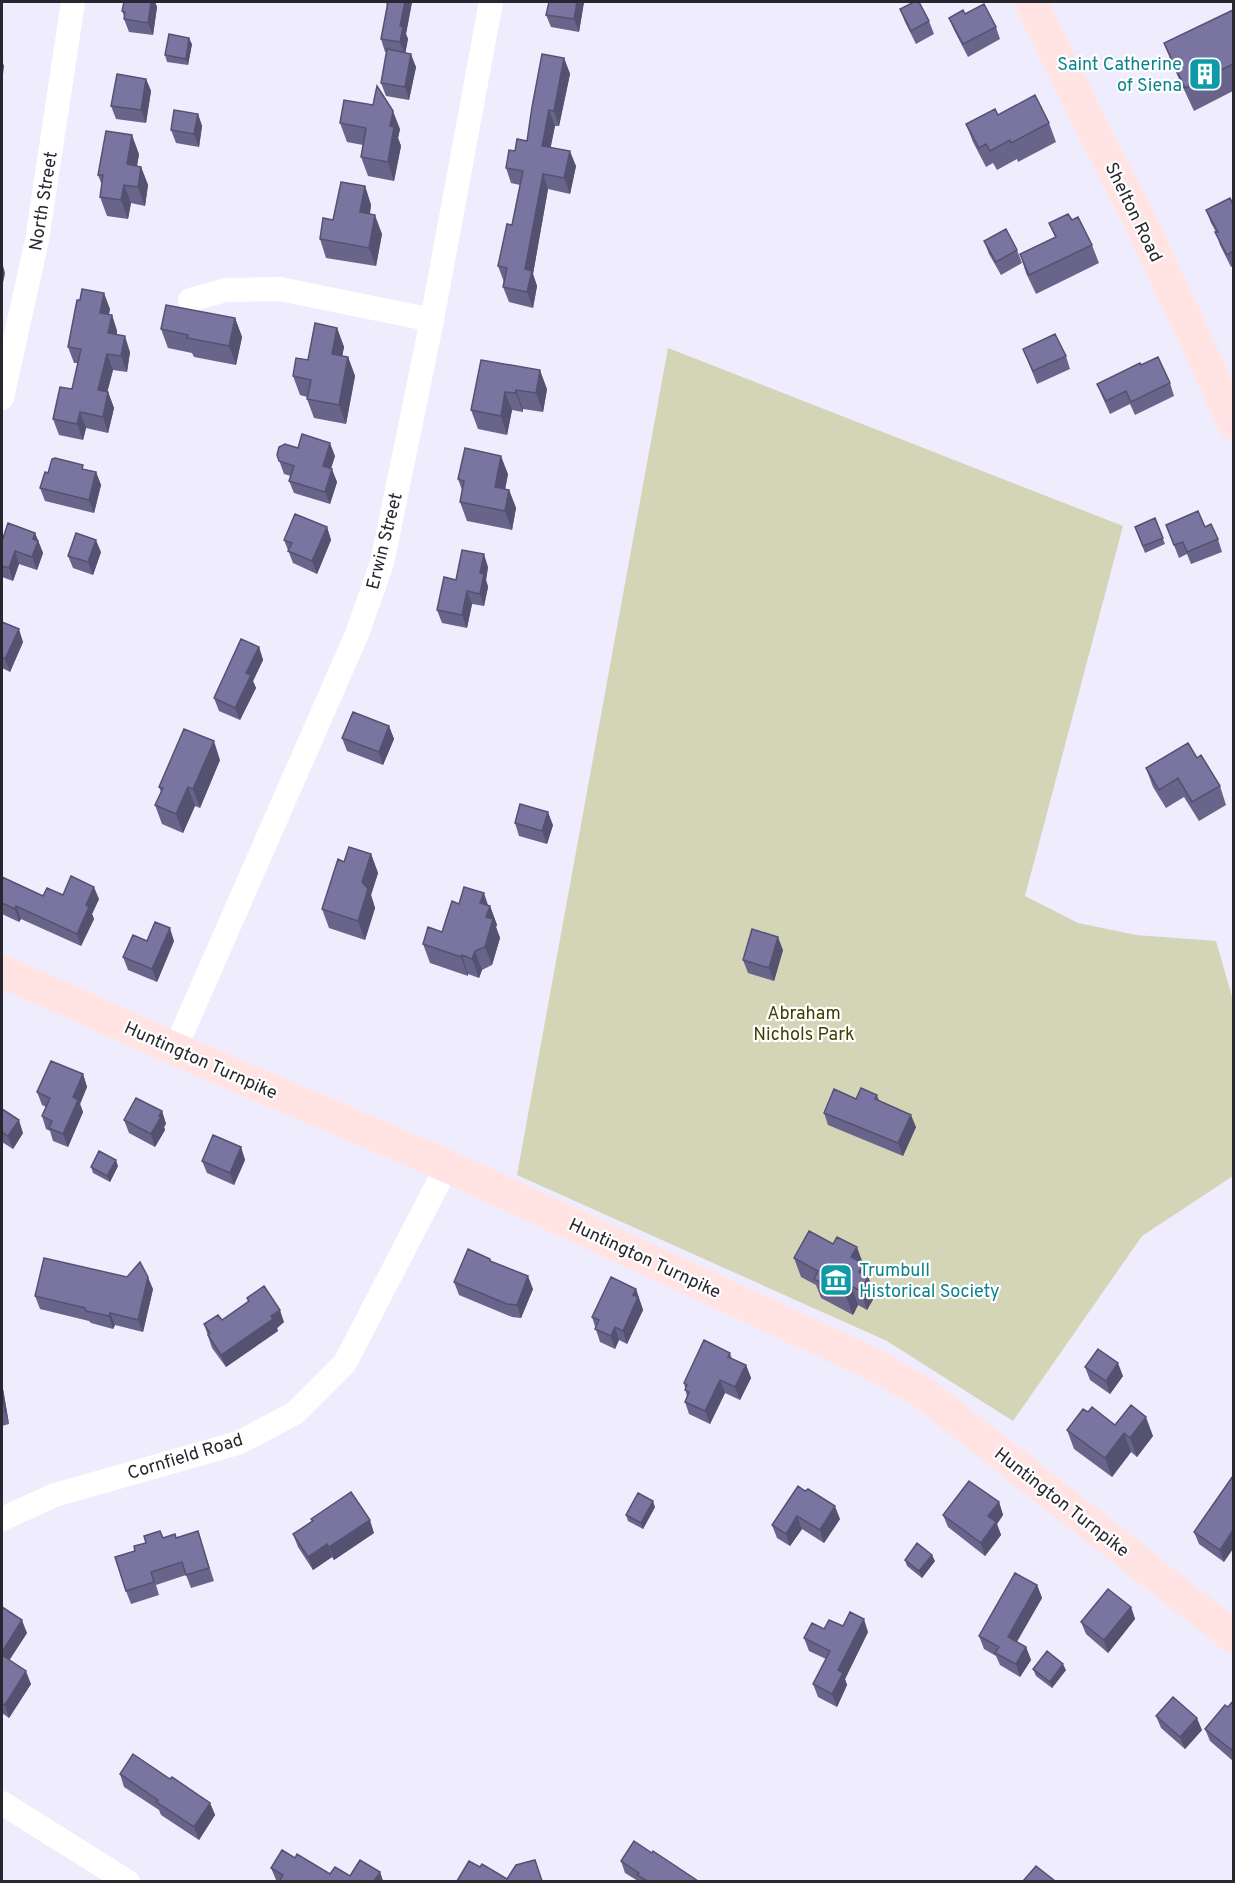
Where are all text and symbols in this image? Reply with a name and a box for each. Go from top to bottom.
place label: Saint Catherine of Siena [1057,54,1182,98]
building icon: Saint Catherine of Siena [1187,56,1223,92]
street label: North Street [25,150,64,253]
street label: Shelton Road [1099,159,1167,266]
street label: Erwin Street [362,491,409,592]
park label: Abraham Nichols Park [753,1003,855,1047]
street label: Huntington Turnpike [120,1017,281,1105]
street label: Huntington Turnpike [565,1214,724,1305]
place label: Trumbull Historical Society [859,1260,1000,1304]
museum icon: Trumbull Historical Society [818,1262,854,1298]
street label: Cornfield Road [125,1429,246,1486]
street label: Huntington Turnpike [989,1443,1133,1563]

